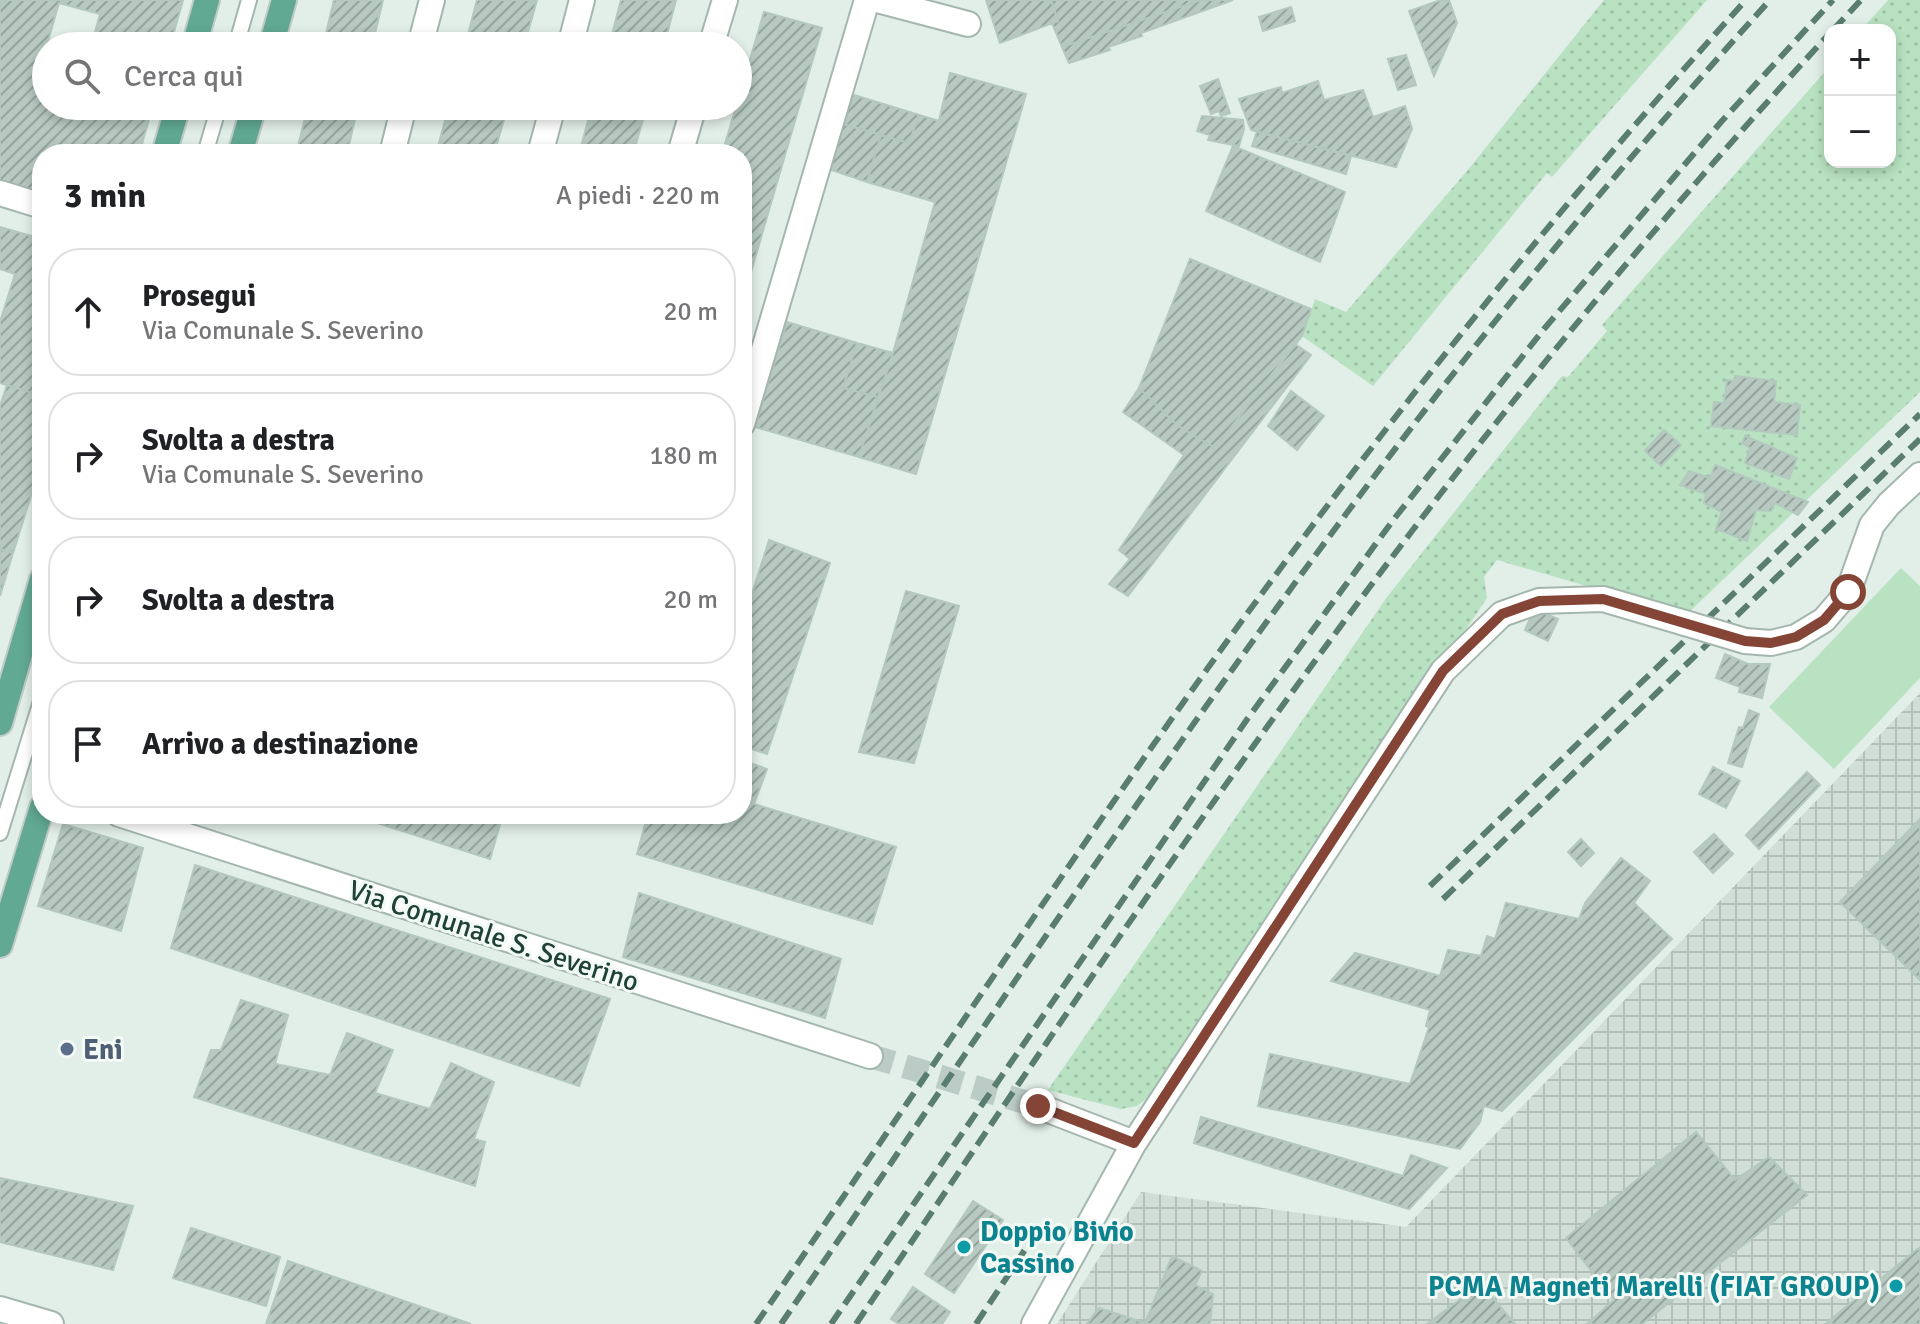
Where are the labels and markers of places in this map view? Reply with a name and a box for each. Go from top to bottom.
place label: Eni [83,1033,123,1067]
marker: Eni [58,1040,76,1058]
place label: Doppio Bivio Cassino [980,1215,1134,1281]
marker: Doppio Bivio Cassino [955,1238,973,1256]
place label: PCMA Magneti Marelli (FIAT GROUP) [1428,1270,1880,1304]
marker: PCMA Magneti Marelli (FIAT GROUP) [1887,1277,1905,1295]

